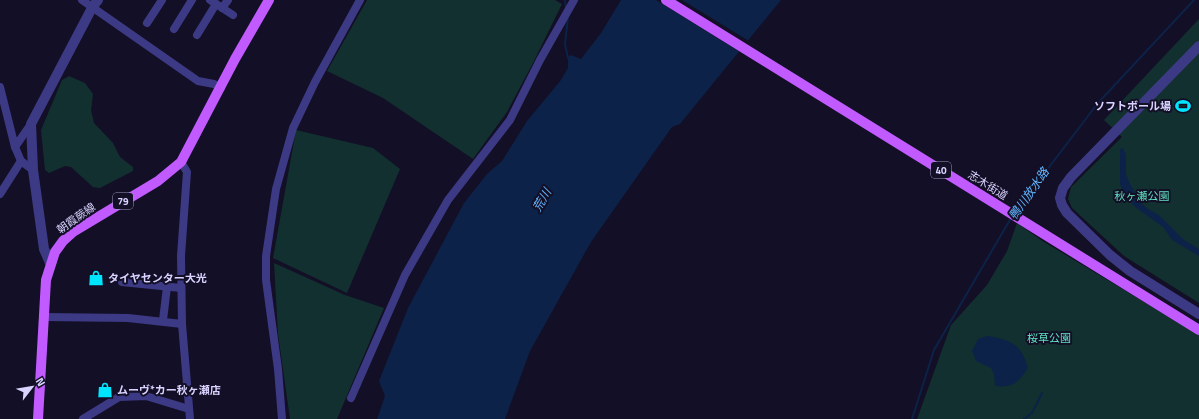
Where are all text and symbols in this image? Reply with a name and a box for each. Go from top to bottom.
sports icon: ソフトボール場 [1174,97,1192,115]
place label: ソフトボール場 [1094,98,1171,114]
road number: 40 [931,162,951,178]
water label: 鴨川放水路 [1004,163,1054,224]
street label: 志木街道 [965,167,1011,203]
water label: 荒川 [527,183,557,215]
park label: 秋ヶ瀬公園 [1115,188,1170,204]
road number: 79 [113,193,133,209]
street label: 朝霞蕨線 [53,199,99,237]
shop icon: タイヤセンター大光 [87,269,105,287]
place label: タイヤセンター大光 [108,270,207,286]
park label: 桜草公園 [1027,330,1071,346]
north arrow [12,367,52,407]
text: N [32,374,49,389]
shop icon: ムーヴ*カー秋ヶ瀬店 [96,381,114,399]
place label: ムーヴ*カー秋ヶ瀬店 [117,382,221,398]

